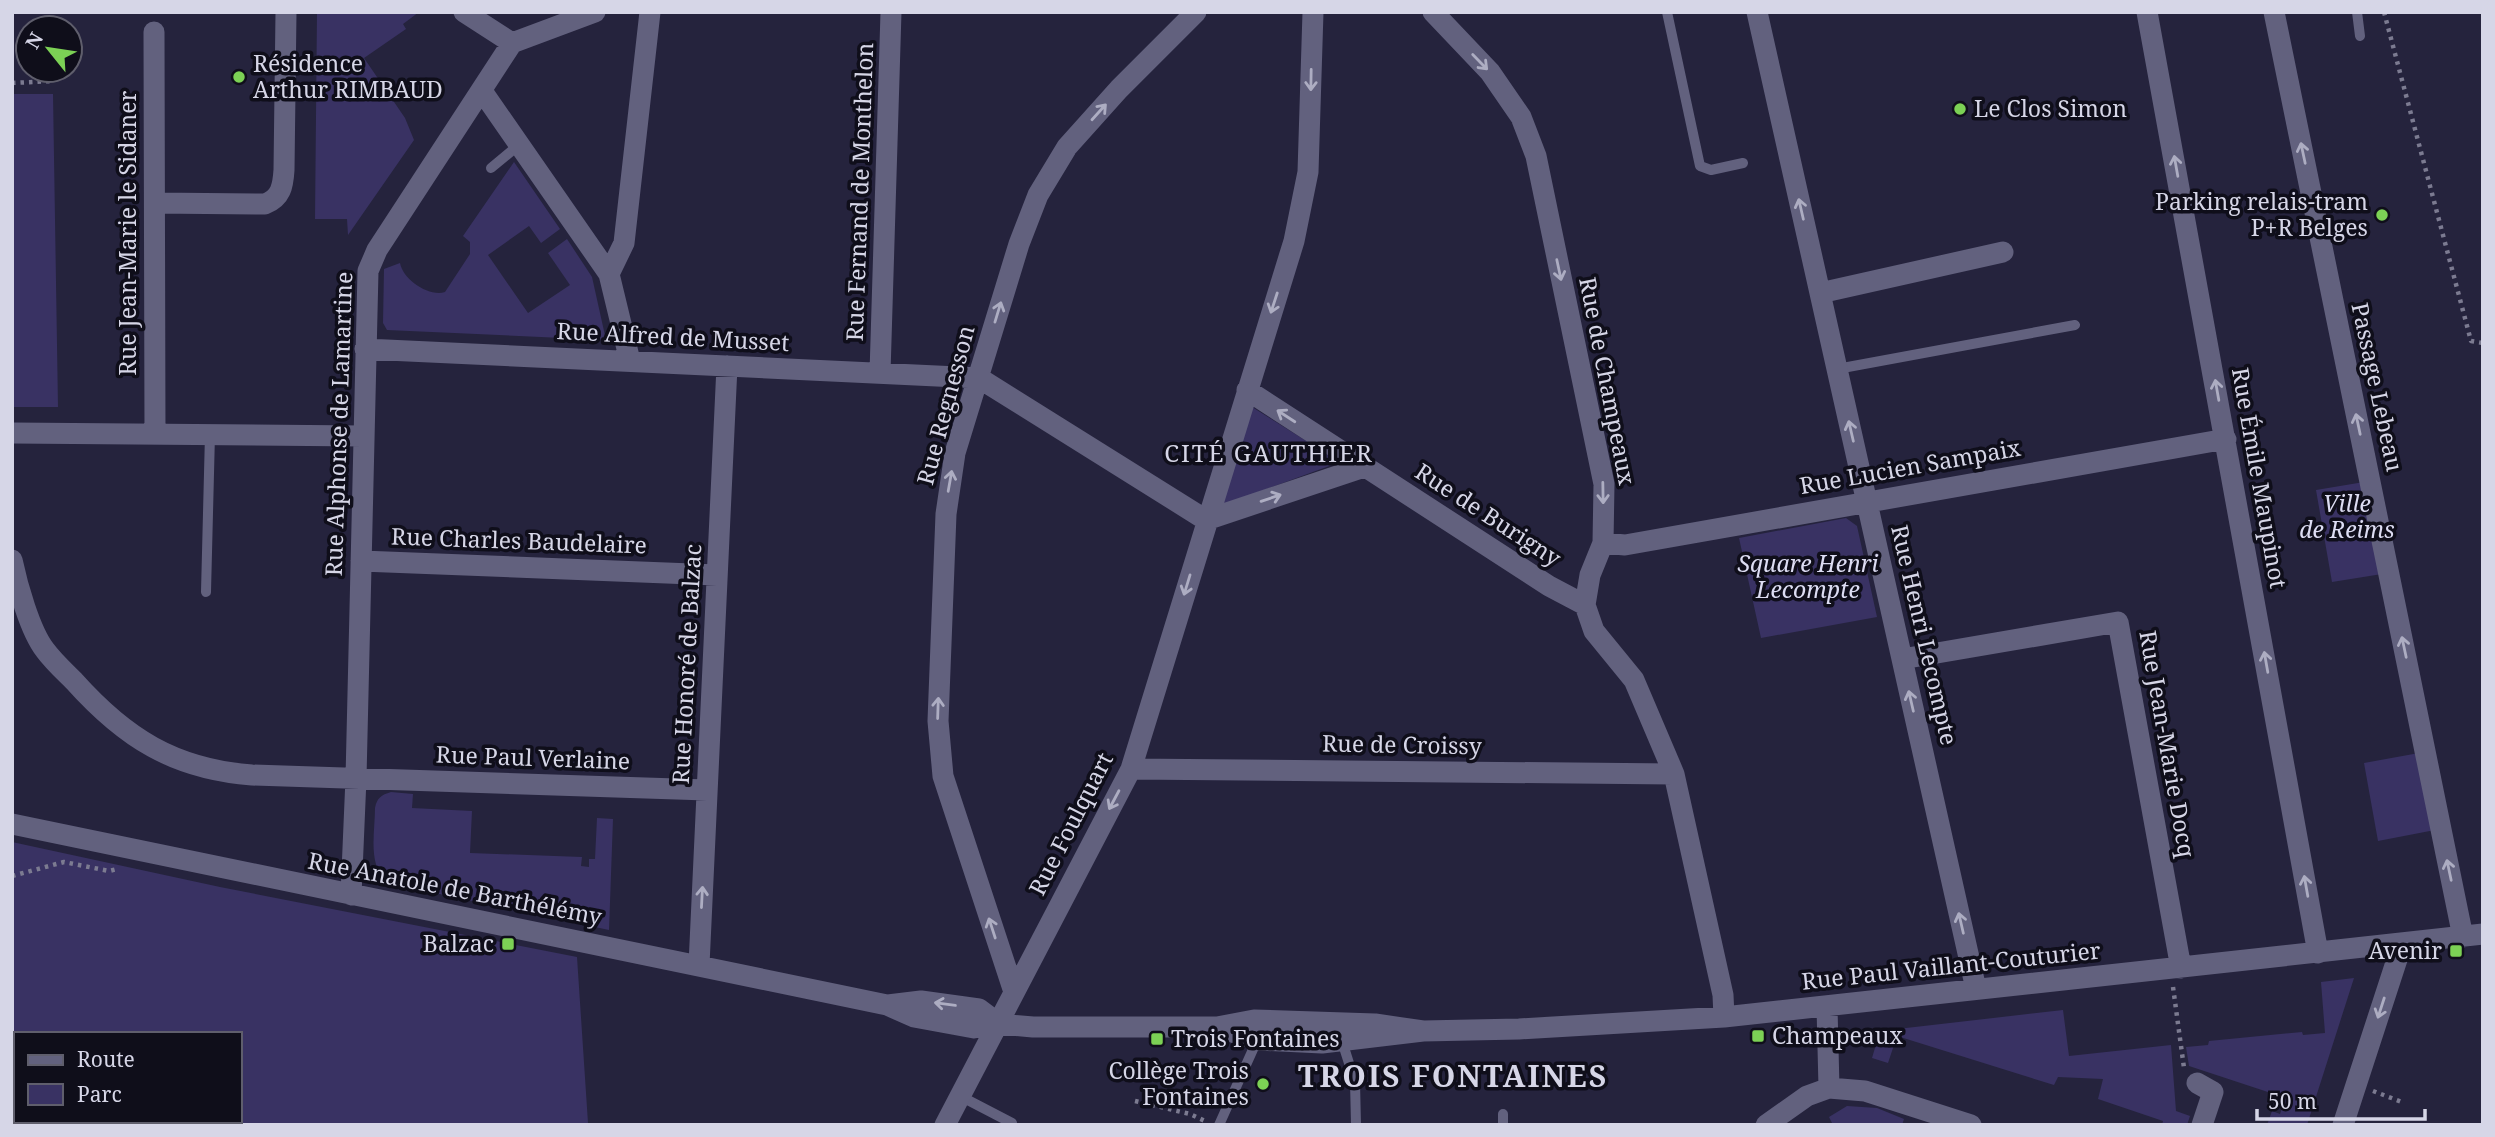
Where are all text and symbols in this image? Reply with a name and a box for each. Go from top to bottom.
north arrow [14,14,84,84]
text: N [19,27,49,53]
street label: Rue Fernand de Monthelon [838,42,880,342]
place label: Résidence Arthur RIMBAUD [253,47,443,105]
one-way arrow [1471,53,1488,70]
marker: Résidence Arthur RIMBAUD [231,69,247,85]
one-way arrow [1304,69,1317,92]
street label: Rue Jean-Marie le Sidaner [111,90,143,375]
place label: Le Clos Simon [1974,92,2127,124]
marker: Le Clos Simon [1952,101,1968,117]
one-way arrow [1091,103,1107,121]
one-way arrow [2295,142,2309,165]
one-way arrow [2168,155,2182,178]
place label: Parking relais-tram P+R Belges [2155,185,2368,243]
one-way arrow [1794,198,1807,221]
marker: Parking relais-tram P+R Belges [2374,207,2390,223]
one-way arrow [1553,258,1567,281]
street label: Rue Alphonse de Lamartine [317,271,359,577]
street label: Rue de Champeaux [1572,274,1644,488]
one-way arrow [1267,292,1280,314]
street label: Passage Lebeau [2344,299,2412,475]
one-way arrow [993,302,1006,324]
street label: Rue Alfred de Musset [556,314,790,358]
street label: Rue Regnesson [908,321,982,488]
street label: Rue Émile Maupinot [2225,365,2295,591]
one-way arrow [2209,379,2223,402]
one-way arrow [1277,409,1297,423]
one-way arrow [2351,413,2365,436]
one-way arrow [1844,420,1857,443]
street label: Rue Lucien Sampaix [1797,431,2023,501]
district label: CITÉ GAUTHIER [1164,436,1374,469]
street label: Rue de Burigny [1409,455,1568,573]
one-way arrow [944,470,957,493]
one-way arrow [1597,482,1610,505]
park label: Ville de Reims [2299,487,2395,545]
one-way arrow [1260,491,1282,504]
street label: Rue Charles Baudelaire [391,520,647,560]
street label: Rue Henri Lecompte [1884,522,1966,748]
street label: Rue Honoré de Balzac [664,543,708,785]
park label: Square Henri Lecompte [1737,547,1879,605]
one-way arrow [1179,574,1192,596]
street label: Rue Jean-Marie Docq [2132,628,2204,860]
one-way arrow [2396,636,2410,659]
one-way arrow [2259,651,2272,674]
one-way arrow [1904,690,1918,713]
one-way arrow [932,697,945,720]
street label: Rue de Croissy [1322,727,1482,761]
street label: Rue Paul Verlaine [435,738,631,776]
street label: Rue Foulquart [1020,747,1120,900]
one-way arrow [1107,790,1121,810]
street label: Rue Anatole de Barthélémy [306,844,605,932]
one-way arrow [2442,859,2456,882]
one-way arrow [2299,875,2312,898]
one-way arrow [696,886,709,909]
one-way arrow [1954,912,1968,935]
one-way arrow [985,917,997,939]
place label: Balzac [423,927,494,959]
street label: Rue Paul Vaillant-Couturier [1800,933,2102,997]
place label: Avenir [2369,934,2442,966]
marker: Balzac [500,936,516,952]
marker: Avenir [2448,943,2464,959]
one-way arrow [2374,997,2386,1019]
one-way arrow [934,998,957,1011]
place label: Champeaux [1772,1019,1903,1051]
place label: Trois Fontaines [1171,1022,1340,1054]
marker: Champeaux [1750,1028,1766,1044]
marker: Trois Fontaines [1149,1031,1165,1047]
legend [14,1032,242,1123]
text: Route [77,1045,135,1073]
place label: Collège Trois Fontaines [1108,1054,1249,1112]
district label: TROIS FONTAINES [1298,1055,1608,1096]
marker: Collège Trois Fontaines [1255,1076,1271,1092]
scale bar [2257,1078,2425,1122]
text: Parc [77,1080,122,1108]
text: 50 m [2268,1087,2317,1115]

